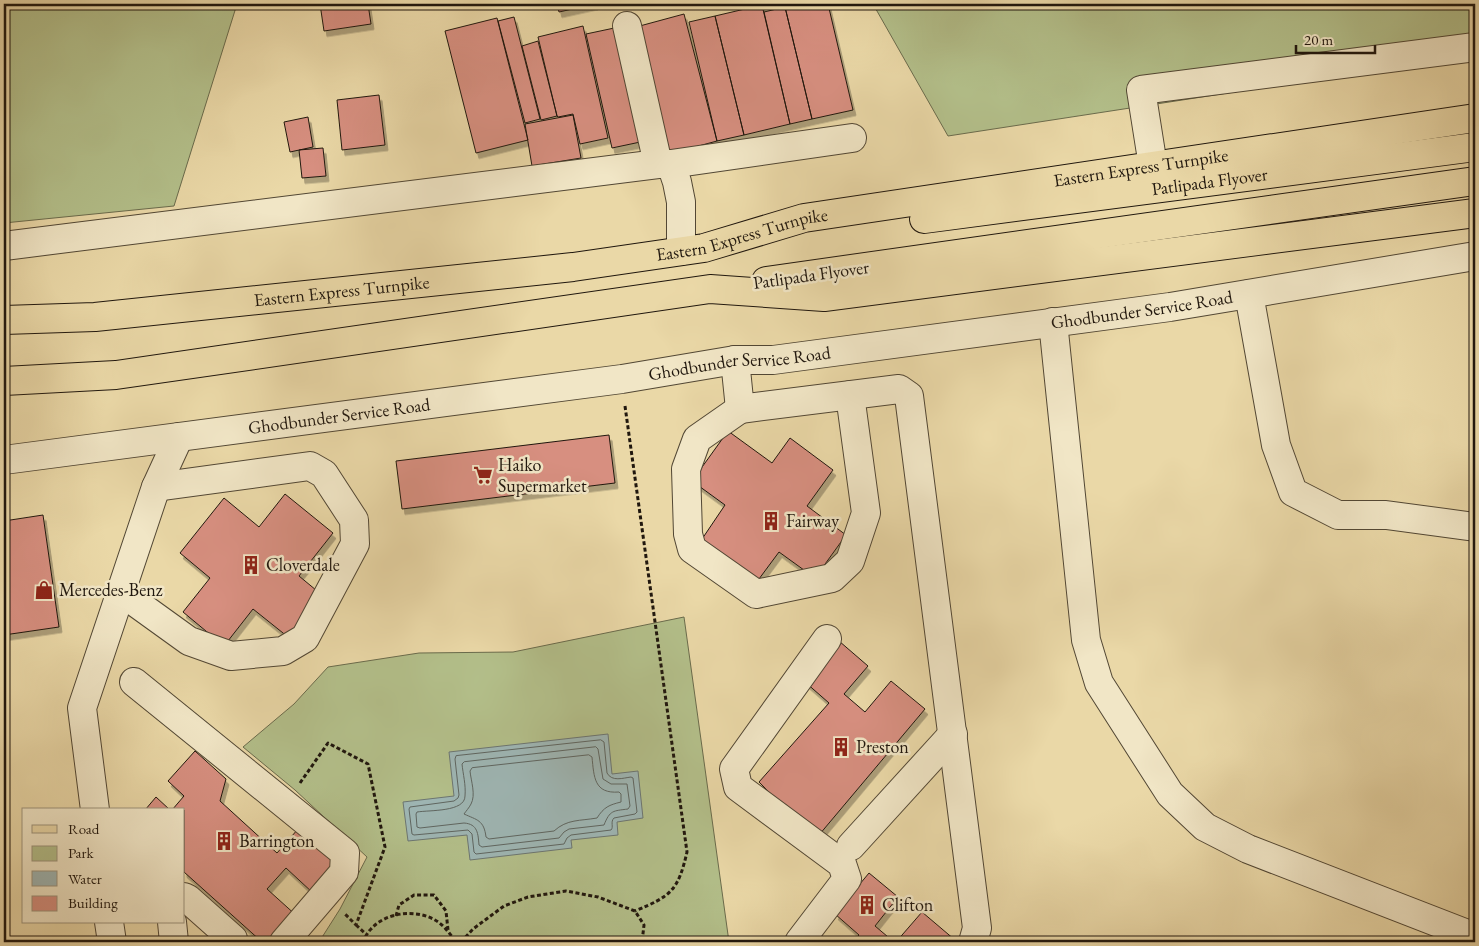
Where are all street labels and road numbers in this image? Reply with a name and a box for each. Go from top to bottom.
street label: Eastern Express Turnpike [1052,143,1230,192]
street label: Patlipada Flyover [1150,162,1269,200]
street label: Eastern Express Turnpike [655,203,829,266]
street label: Patlipada Flyover [752,255,870,294]
street label: Eastern Express Turnpike [253,270,430,311]
street label: Ghodbunder Service Road [1049,285,1235,334]
street label: Ghodbunder Service Road [647,340,833,385]
street label: Ghodbunder Service Road [247,392,432,439]

